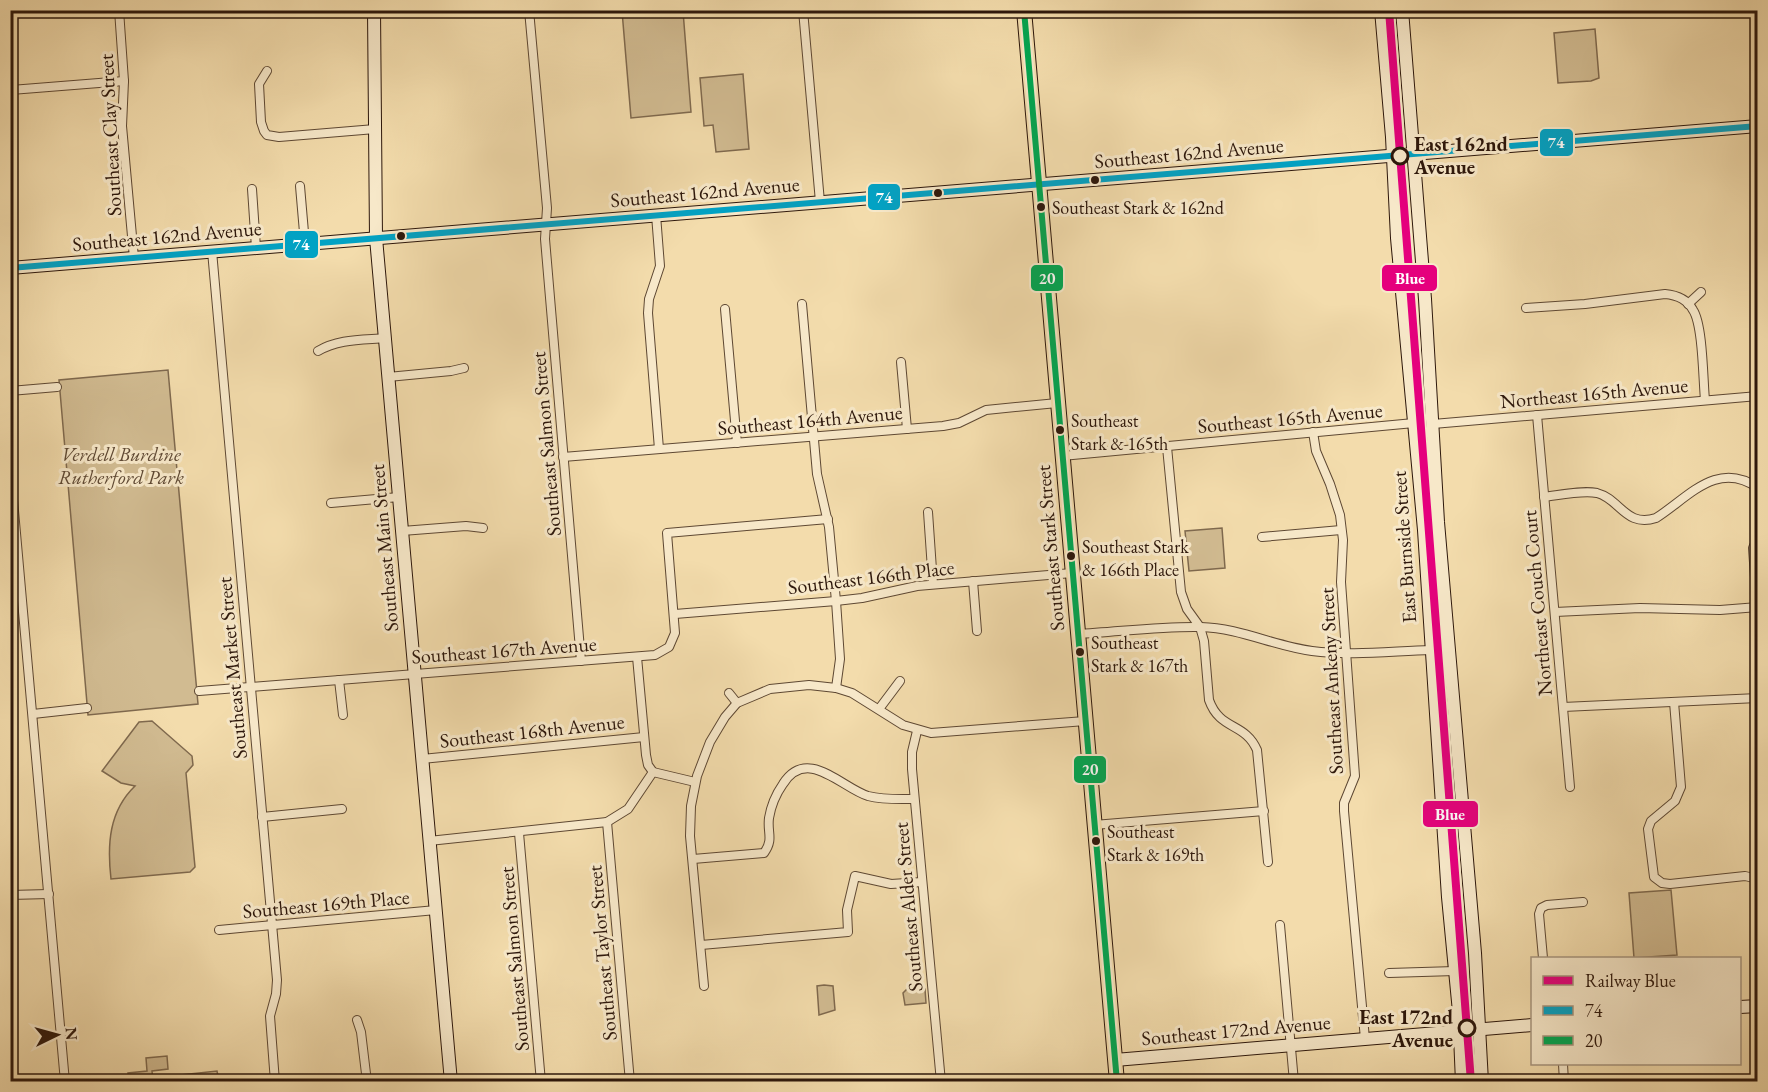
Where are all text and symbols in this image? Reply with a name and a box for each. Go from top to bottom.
street label: Southeast Clay Street [93,53,127,217]
line badge: 74 [1539,128,1574,157]
place label: East 162nd Avenue [1413,131,1508,180]
street label: Southeast 162nd Avenue [1093,132,1285,174]
text: 74 [1548,132,1565,153]
marker: East 162nd Avenue [1391,147,1409,165]
street label: Southeast 162nd Avenue [609,171,801,213]
unlabelled marker [1089,174,1101,186]
line badge: 74 [867,183,901,211]
text: 74 [876,187,893,208]
unlabelled marker [932,187,944,199]
place label: Southeast Stark & 162nd [1052,196,1225,219]
marker: Southeast Stark & 162nd [1035,201,1047,213]
street label: Southeast 162nd Avenue [71,215,263,257]
line badge: 74 [284,230,319,259]
unlabelled marker [395,230,407,242]
text: 74 [293,234,310,255]
line badge: 20 [1030,264,1064,292]
line badge: Blue [1381,264,1438,292]
text: 20 [1039,268,1056,289]
text: Blue [1395,268,1425,289]
street label: Southeast Salmon Street [525,350,567,537]
street label: Northeast 165th Avenue [1499,372,1689,414]
street label: Southeast 165th Avenue [1196,397,1384,439]
street label: Southeast 164th Avenue [716,399,904,441]
place label: Southeast Stark & 165th [1071,409,1168,455]
marker: Southeast Stark & 165th [1054,424,1066,436]
park label: Verdell Burdine Rutherford Park [58,441,184,490]
street label: Southeast Main Street [364,463,404,633]
street label: Southeast Stark Street [1030,463,1070,632]
street label: East Burnside Street [1386,469,1422,624]
street label: Northeast Couch Court [1516,508,1558,697]
place label: Southeast Stark & 166th Place [1082,535,1189,581]
marker: Southeast Stark & 166th Place [1065,550,1077,562]
street label: Southeast 166th Place [786,554,956,600]
street label: Southeast Market Street [211,575,253,760]
street label: Southeast Ankeny Street [1313,586,1349,775]
street label: Southeast 167th Avenue [411,631,598,669]
place label: Southeast Stark & 167th [1091,631,1188,677]
marker: Southeast Stark & 167th [1074,646,1086,658]
street label: Southeast 168th Avenue [438,708,626,754]
line badge: 20 [1073,755,1107,784]
text: 20 [1082,759,1099,780]
line badge: Blue [1422,800,1479,828]
text: Blue [1435,804,1465,825]
street label: Southeast Alder Street [888,820,928,993]
place label: Southeast Stark & 169th [1107,820,1204,866]
marker: Southeast Stark & 169th [1090,835,1102,847]
street label: Southeast Taylor Street [581,863,623,1042]
street label: Southeast Salmon Street [493,865,535,1052]
street label: Southeast 169th Place [241,884,411,924]
legend [1531,957,1741,1065]
text: Railway Blue [1585,969,1676,992]
text: 74 [1585,999,1603,1022]
place label: East 172nd Avenue [1359,1004,1453,1053]
north arrow [27,1005,87,1065]
street label: Southeast 172nd Avenue [1140,1009,1332,1051]
marker: East 172nd Avenue [1458,1019,1476,1037]
text: N [60,1026,82,1041]
text: 20 [1585,1029,1603,1052]

